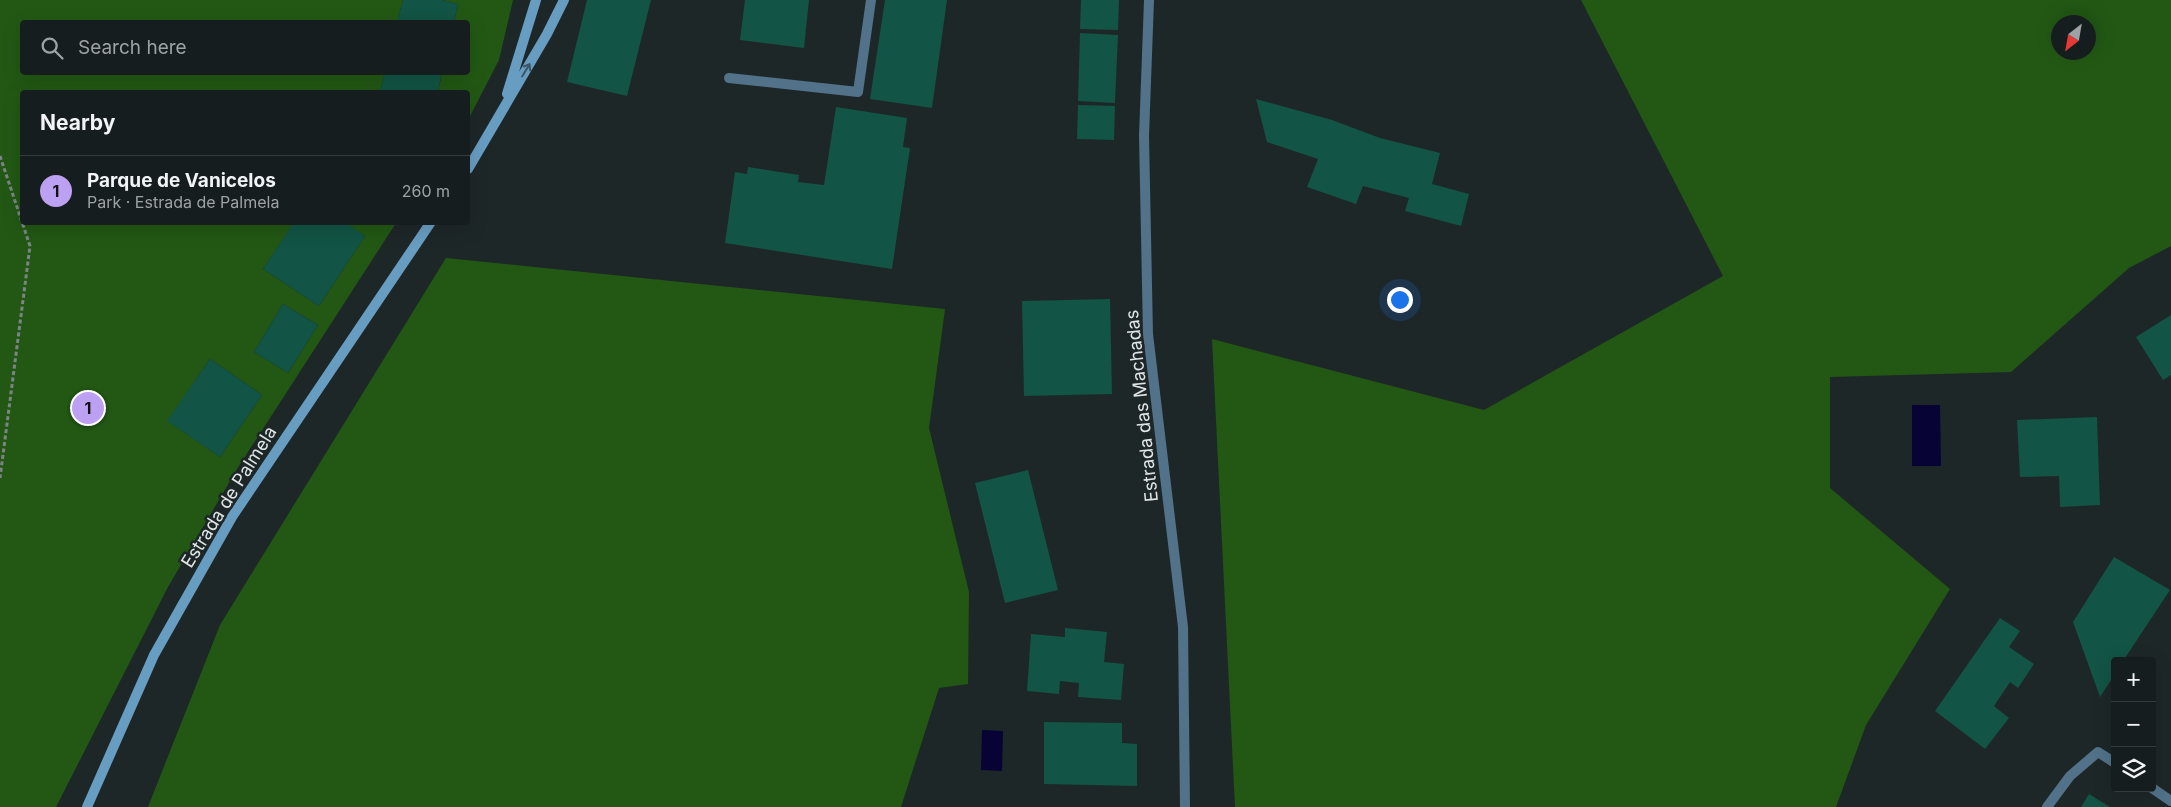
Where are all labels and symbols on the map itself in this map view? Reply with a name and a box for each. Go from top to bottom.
north arrow [2051,15,2096,60]
one-way arrow [522,64,532,78]
your location [1387,287,1413,313]
street label: Estrada das Machadas [1121,309,1162,503]
pin: 1 [72,389,104,427]
street label: Estrada de Palmela [177,422,281,571]

